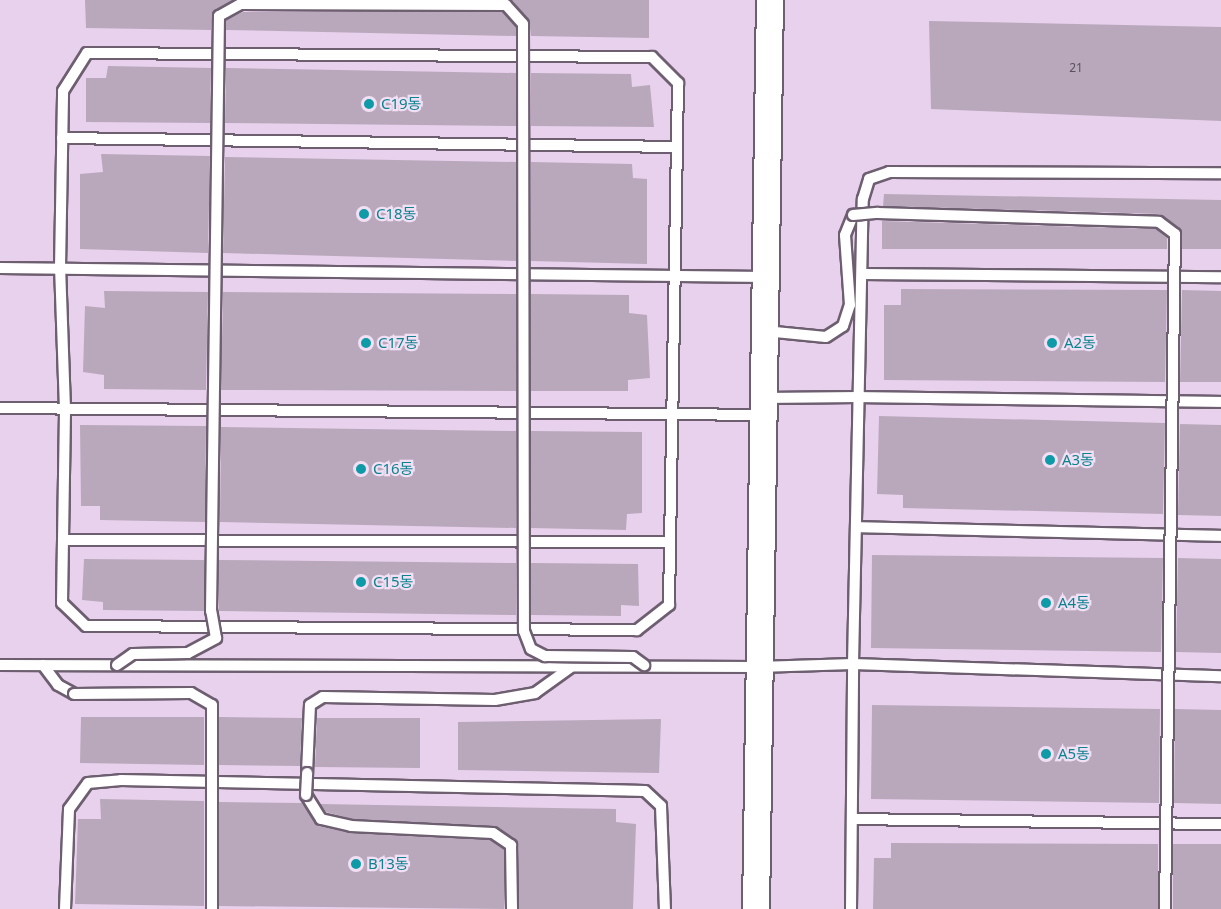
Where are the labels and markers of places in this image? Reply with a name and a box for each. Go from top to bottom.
place label: C19동 [381,95,421,113]
marker: C19동 [362,97,376,111]
place label: C18동 [376,205,416,223]
marker: C18동 [357,207,371,221]
place label: C17동 [378,334,418,352]
place label: A2동 [1064,334,1096,352]
marker: C17동 [359,336,373,350]
marker: A2동 [1045,336,1059,350]
place label: A3동 [1062,451,1094,469]
marker: A3동 [1043,453,1057,467]
place label: C16동 [373,460,413,478]
marker: C16동 [354,462,368,476]
place label: C15동 [373,573,413,591]
marker: C15동 [354,575,368,589]
place label: A4동 [1058,594,1090,612]
marker: A4동 [1039,596,1053,610]
place label: A5동 [1058,745,1090,763]
marker: A5동 [1039,747,1053,761]
place label: B13동 [368,855,409,873]
marker: B13동 [349,857,363,871]

